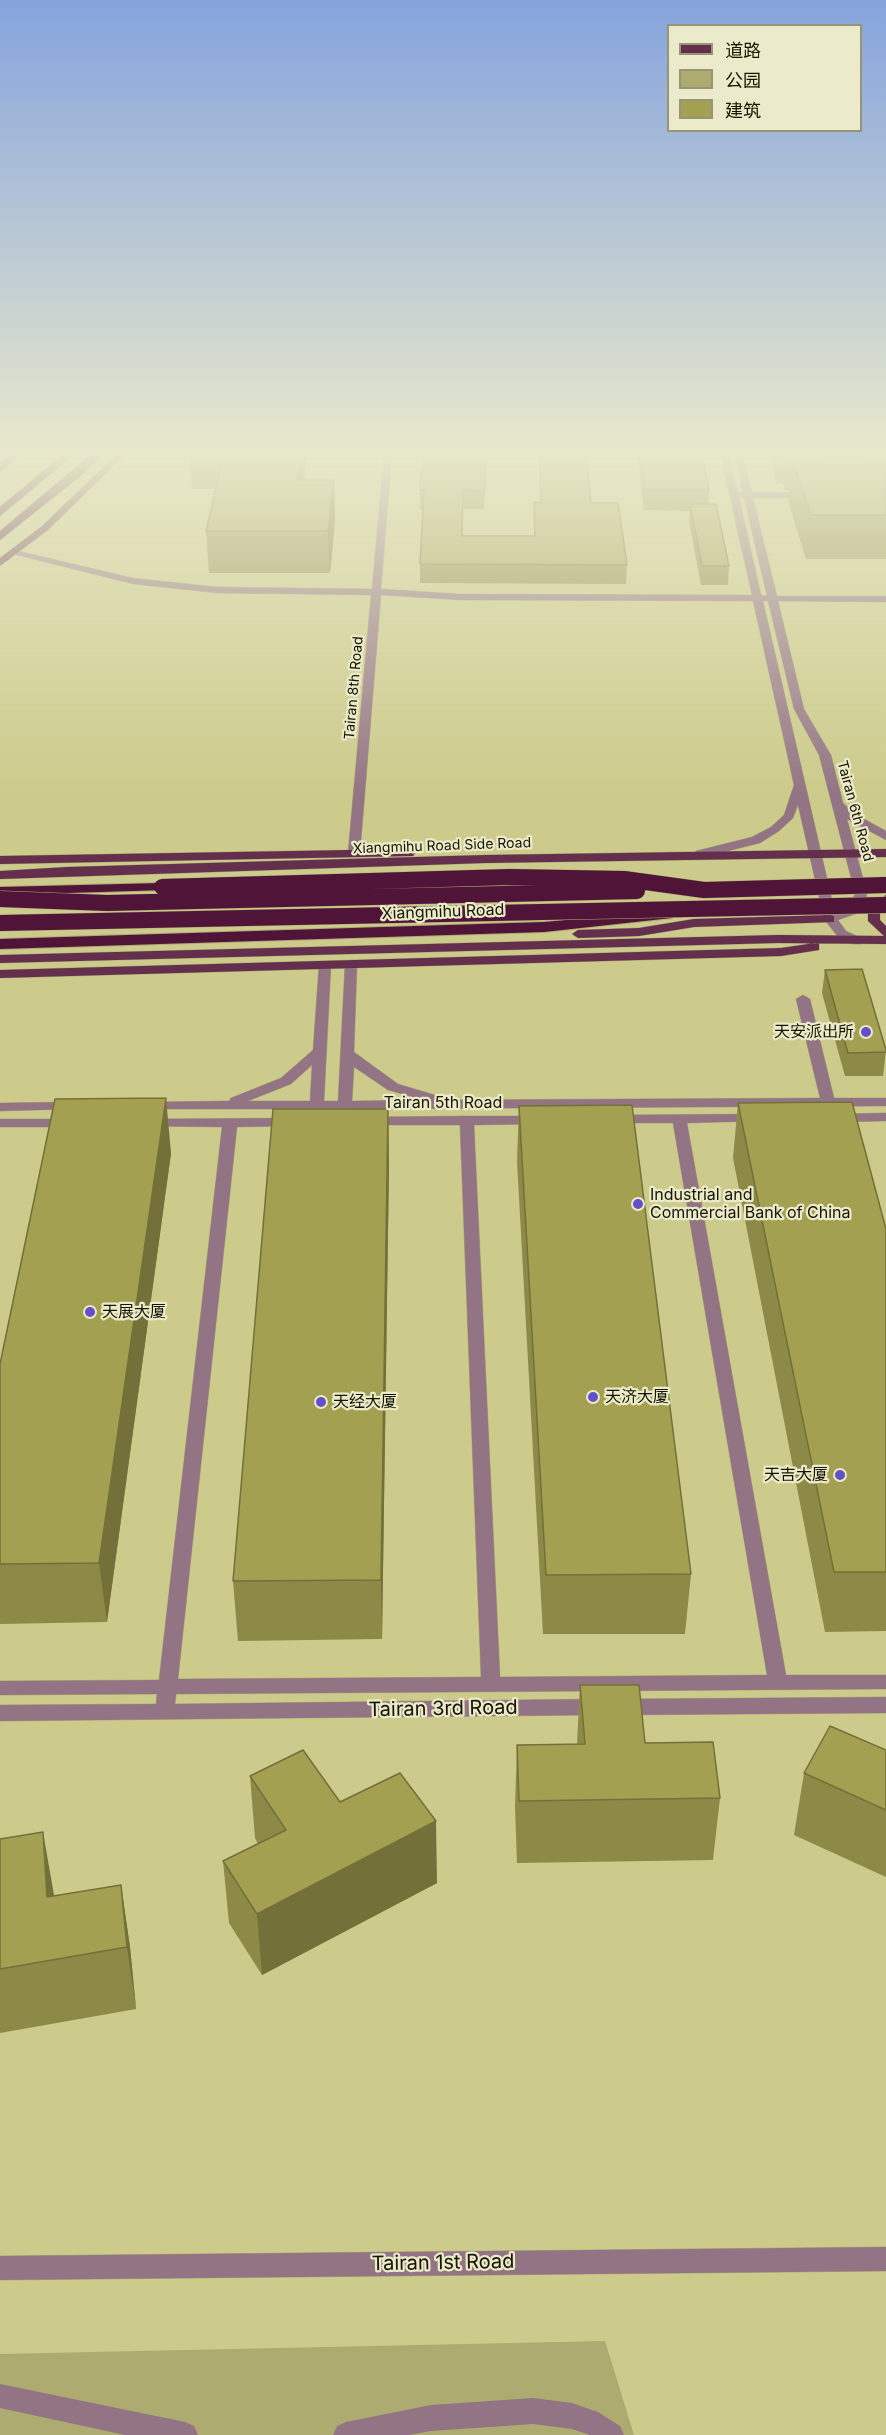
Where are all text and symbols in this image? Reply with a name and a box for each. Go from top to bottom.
legend [667,24,862,132]
text: 道路 [725,40,761,61]
text: 公园 [725,70,761,91]
text: 建筑 [725,100,761,121]
street label: Tairan 8th Road [341,636,367,740]
street label: Tairan 6th Road [833,759,877,863]
street label: Xiangmihu Road Side Road [353,834,531,858]
street label: Xiangmihu Road [381,900,505,924]
place label: 天安派出所 [774,1022,854,1042]
marker: 天安派出所 [859,1025,873,1039]
street label: Tairan 5th Road [384,1093,502,1113]
place label: Industrial and Commercial Bank of China [650,1185,850,1223]
marker: Industrial and Commercial Bank of China [631,1197,645,1211]
place label: 天展大厦 [102,1302,166,1322]
marker: 天展大厦 [83,1305,97,1319]
place label: 天济大厦 [605,1387,669,1407]
marker: 天济大厦 [586,1390,600,1404]
place label: 天经大厦 [333,1392,397,1412]
marker: 天经大厦 [314,1395,328,1409]
place label: 天吉大厦 [764,1465,828,1485]
marker: 天吉大厦 [833,1468,847,1482]
street label: Tairan 3rd Road [368,1696,518,1722]
street label: Tairan 1st Road [371,2250,515,2276]

